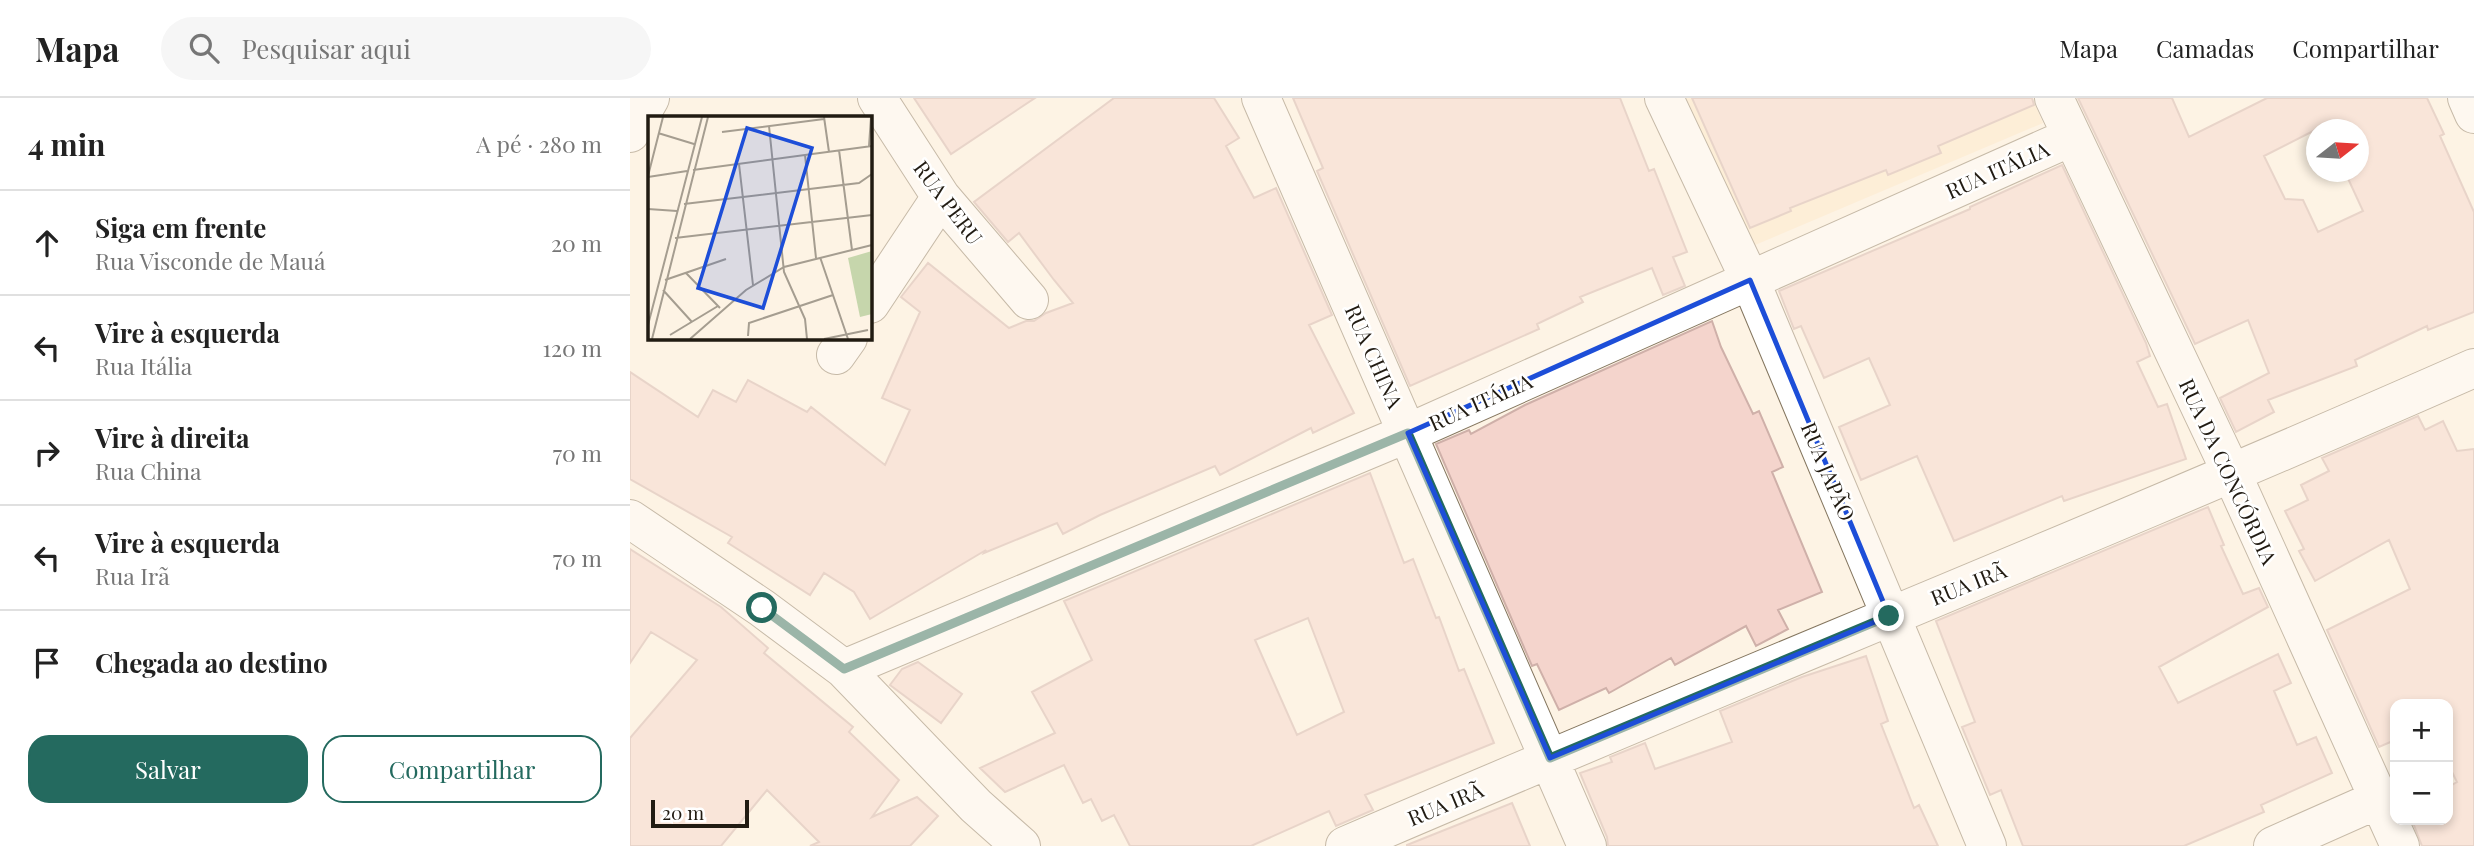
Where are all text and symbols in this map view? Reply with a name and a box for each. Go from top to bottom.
search box [161,17,651,80]
text: Mapa [35,26,119,70]
icon: search [185,29,223,67]
text: Pesquisar aqui [241,31,411,66]
text: Mapa [2059,32,2118,64]
text: Camadas [2156,32,2254,64]
text: Compartilhar [2292,32,2439,64]
inset map [648,116,872,340]
north arrow [2306,119,2369,182]
text: 4 min [28,124,106,164]
text: A pé · 280 m [476,128,602,159]
street label: RUA ITÁLIA [1941,133,2054,204]
street label: RUA PERU [908,154,990,250]
text: Siga em frente [95,210,266,245]
icon: ahead [28,224,66,262]
text: 20 m [551,227,602,258]
text: Rua Visconde de Mauá [95,245,325,276]
street label: RUA CHINA [1340,300,1411,413]
text: Vire à esquerda [95,315,280,350]
icon: left [28,329,66,367]
text: 120 m [543,332,602,363]
text: Rua Itália [95,350,192,381]
street label: RUA ITÁLIA [1424,365,1537,436]
street label: RUA DA CONCÓRDIA [2174,373,2285,569]
street label: RUA JAPÃO [1796,417,1862,525]
text: Vire à direita [95,420,250,455]
icon: right [28,434,66,472]
text: 70 m [553,437,602,468]
text: Rua China [95,455,201,486]
text: Vire à esquerda [95,525,280,560]
icon: left [28,539,66,577]
text: 70 m [553,542,602,573]
street label: RUA IRÃ [1926,555,2011,611]
text: Rua Irã [95,560,170,591]
route start [746,592,777,623]
route end [1873,600,1904,631]
icon: arrive [28,644,66,682]
text: Chegada ao destino [95,645,328,680]
map controls [2390,699,2453,825]
button: + [2390,699,2453,762]
button: Salvar [28,735,308,803]
button: Compartilhar [322,735,602,803]
button: − [2390,762,2453,825]
street label: RUA IRÃ [1403,774,1488,831]
scale bar [651,797,749,829]
text: 20 m [662,799,704,825]

